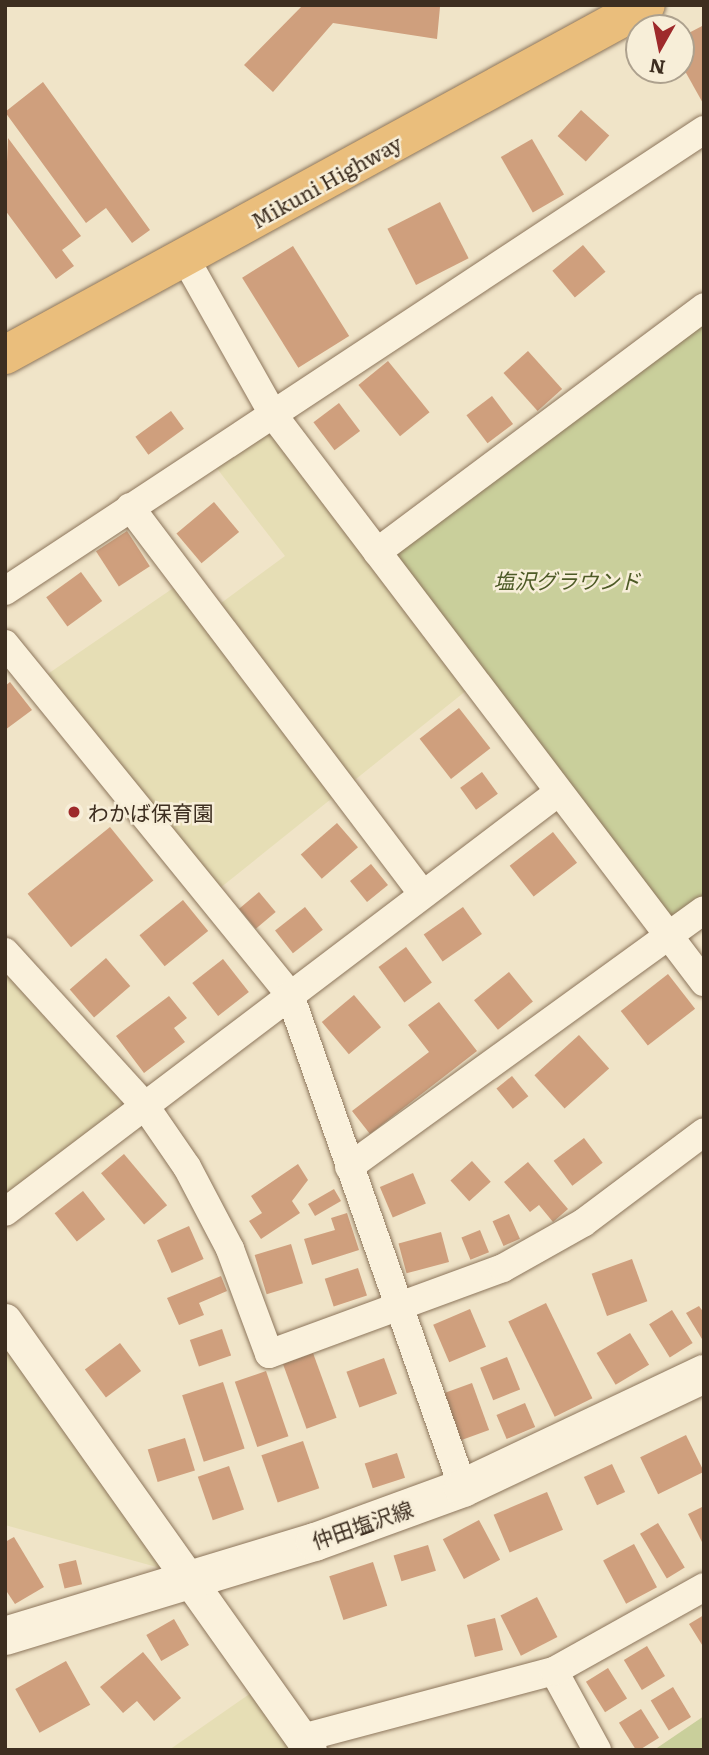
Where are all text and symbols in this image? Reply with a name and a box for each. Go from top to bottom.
north arrow [625,14,695,84]
text: N [647,53,667,83]
street label: Mikuni Highway [246,129,406,233]
park label: 塩沢グラウンド [494,567,640,593]
place label: わかば保育園 [88,799,214,825]
marker: わかば保育園 [66,804,82,820]
street label: 仲田塩沢線 [308,1495,416,1553]

